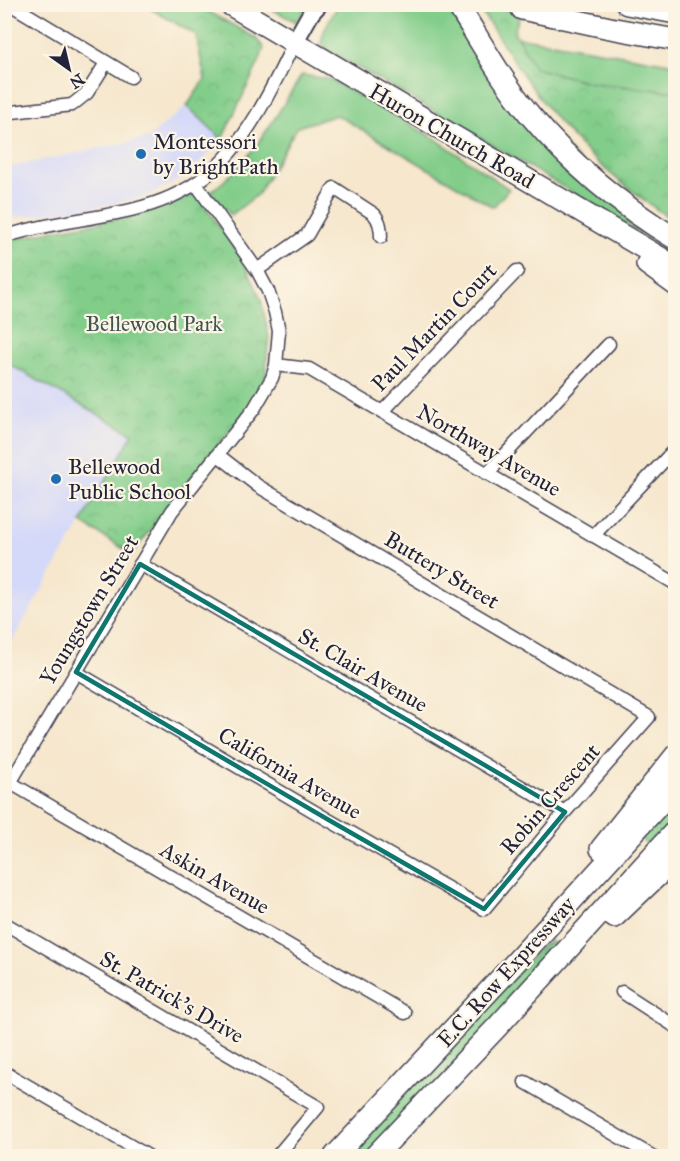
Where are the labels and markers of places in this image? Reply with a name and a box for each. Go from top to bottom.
place label: Montessori by BrightPath [153,128,279,180]
marker: Montessori by BrightPath [134,147,148,161]
place label: Bellewood Public School [68,453,191,505]
marker: Bellewood Public School [49,472,63,486]

